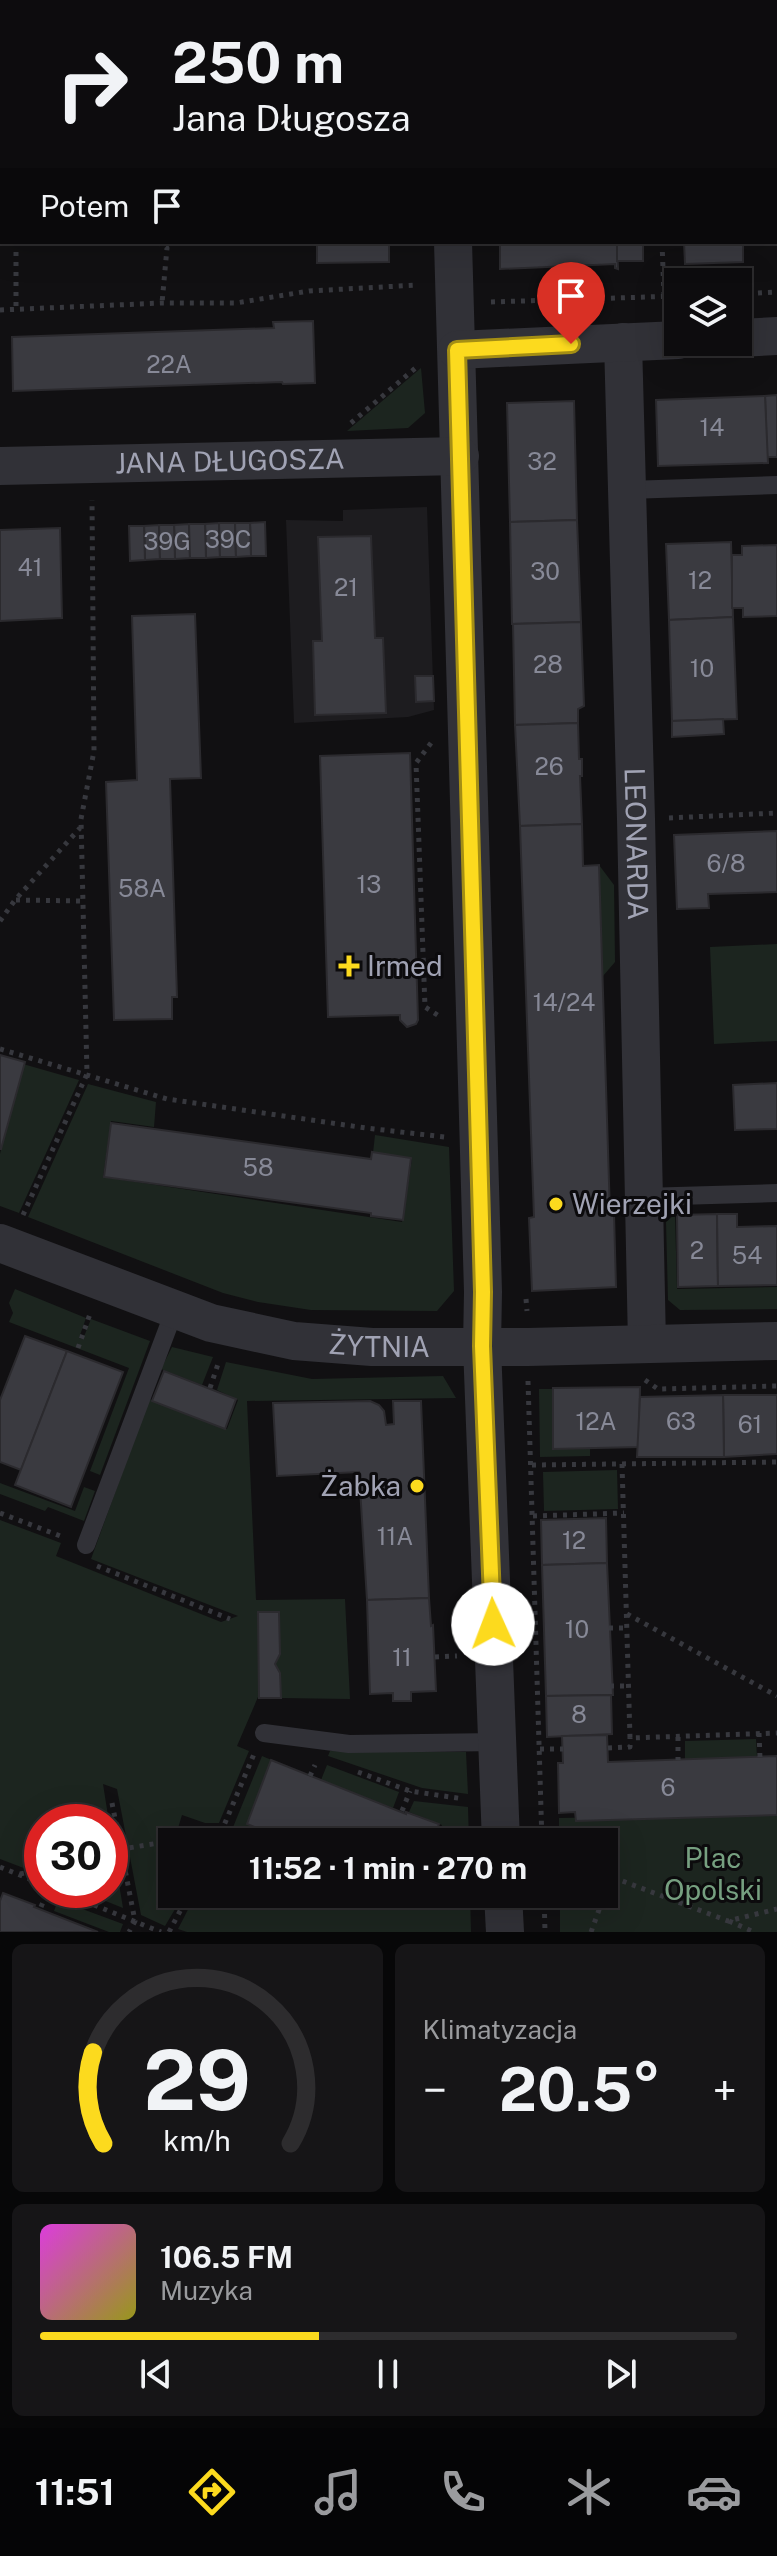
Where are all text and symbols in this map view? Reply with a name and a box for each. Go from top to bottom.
text: 250 m [172,30,344,96]
icon: right [40,32,144,136]
text: Jana Długosza [172,97,411,139]
icon: arrive [145,184,189,228]
text: Potem [40,188,129,224]
pin [537,262,605,344]
map controls [664,268,752,356]
button: layers [664,268,752,356]
icon: arrive [549,274,593,318]
house number: 22A [146,350,192,378]
house number: 14 [700,413,724,441]
street label: JANA DŁUGOSZA [115,442,345,479]
house number: 32 [527,447,557,475]
house number: 39C [205,525,251,553]
house number: 39G [143,527,191,555]
house number: 41 [18,553,42,581]
house number: 30 [530,557,560,585]
house number: 12 [688,566,712,594]
house number: 21 [334,573,358,601]
house number: 28 [533,650,563,678]
house number: 10 [690,654,714,682]
house number: 26 [534,752,564,780]
street label: LEONARDA [619,767,655,920]
house number: 6/8 [707,849,745,877]
house number: 13 [357,870,381,898]
house number: 58A [118,874,166,902]
place label: Irmed [367,949,443,982]
marker: Irmed [338,955,360,977]
house number: 14/24 [533,988,595,1016]
house number: 58 [243,1153,273,1181]
place label: Wierzejki [572,1187,692,1220]
marker: Wierzejki [547,1195,565,1213]
house number: 2 [690,1236,704,1264]
house number: 54 [732,1241,762,1269]
street label: ŻYTNIA [327,1327,430,1363]
house number: 12A [575,1407,617,1435]
house number: 63 [666,1407,696,1435]
house number: 61 [738,1410,762,1438]
place label: Żabka [320,1469,401,1502]
marker: Żabka [408,1477,426,1495]
house number: 11A [377,1522,413,1550]
house number: 12 [562,1526,586,1554]
position arrow [451,1582,535,1666]
house number: 10 [565,1615,589,1643]
house number: 11 [392,1643,412,1671]
house number: 8 [571,1700,587,1728]
house number: 6 [661,1773,675,1801]
speed limit sign: 30 [24,1804,128,1908]
park label: Plac Opolski [664,1841,762,1906]
text: 11:52 · 1 min · 270 m [249,1850,527,1886]
text: Klimatyzacja [423,2014,577,2045]
text: 29 [143,2031,251,2129]
text: 20.5° [499,2054,661,2125]
text: − [423,2064,447,2116]
text: + [713,2064,737,2116]
text: km/h [164,2124,231,2157]
text: 106.5 FM [160,2239,293,2275]
text: Muzyka [160,2275,253,2306]
icon: previous [134,2352,178,2396]
icon: pause [366,2352,410,2396]
icon: next [599,2352,643,2396]
icon: directions [184,2464,240,2520]
icon: music [310,2464,366,2520]
icon: phone [435,2464,491,2520]
icon: climate [561,2464,617,2520]
icon: car [686,2464,742,2520]
text: 11:51 [35,2471,115,2513]

